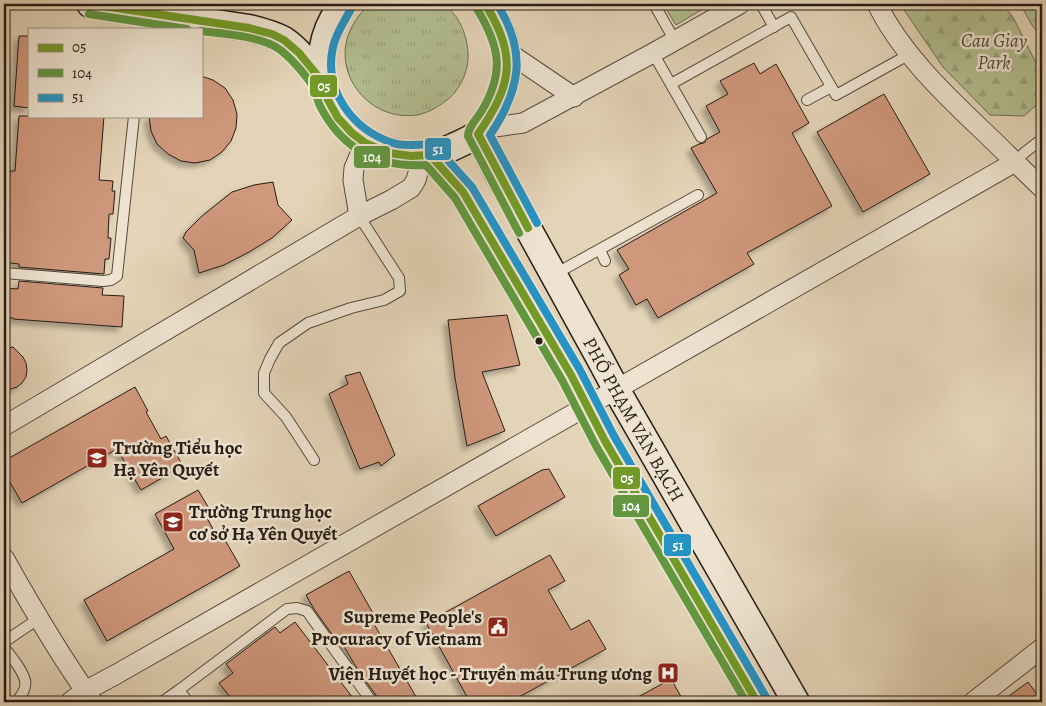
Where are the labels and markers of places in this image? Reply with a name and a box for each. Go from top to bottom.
unlabelled marker [534,336,544,346]
place label: Trường Tiểu học Hạ Yên Quyết [113,435,242,483]
school or university icon: Trường Tiểu học Hạ Yên Quyết [85,446,109,470]
place label: Trường Trung học cơ sở Hạ Yên Quyết [189,499,338,547]
school or university icon: Trường Trung học cơ sở Hạ Yên Quyết [161,510,185,534]
place label: Supreme People's Procuracy of Vietnam [311,604,482,652]
public building icon: Supreme People's Procuracy of Vietnam [486,615,510,639]
place label: Viện Huyết học - Truyền máu Trung ương [327,661,652,687]
hospital icon: Viện Huyết học - Truyền máu Trung ương [656,661,680,685]

